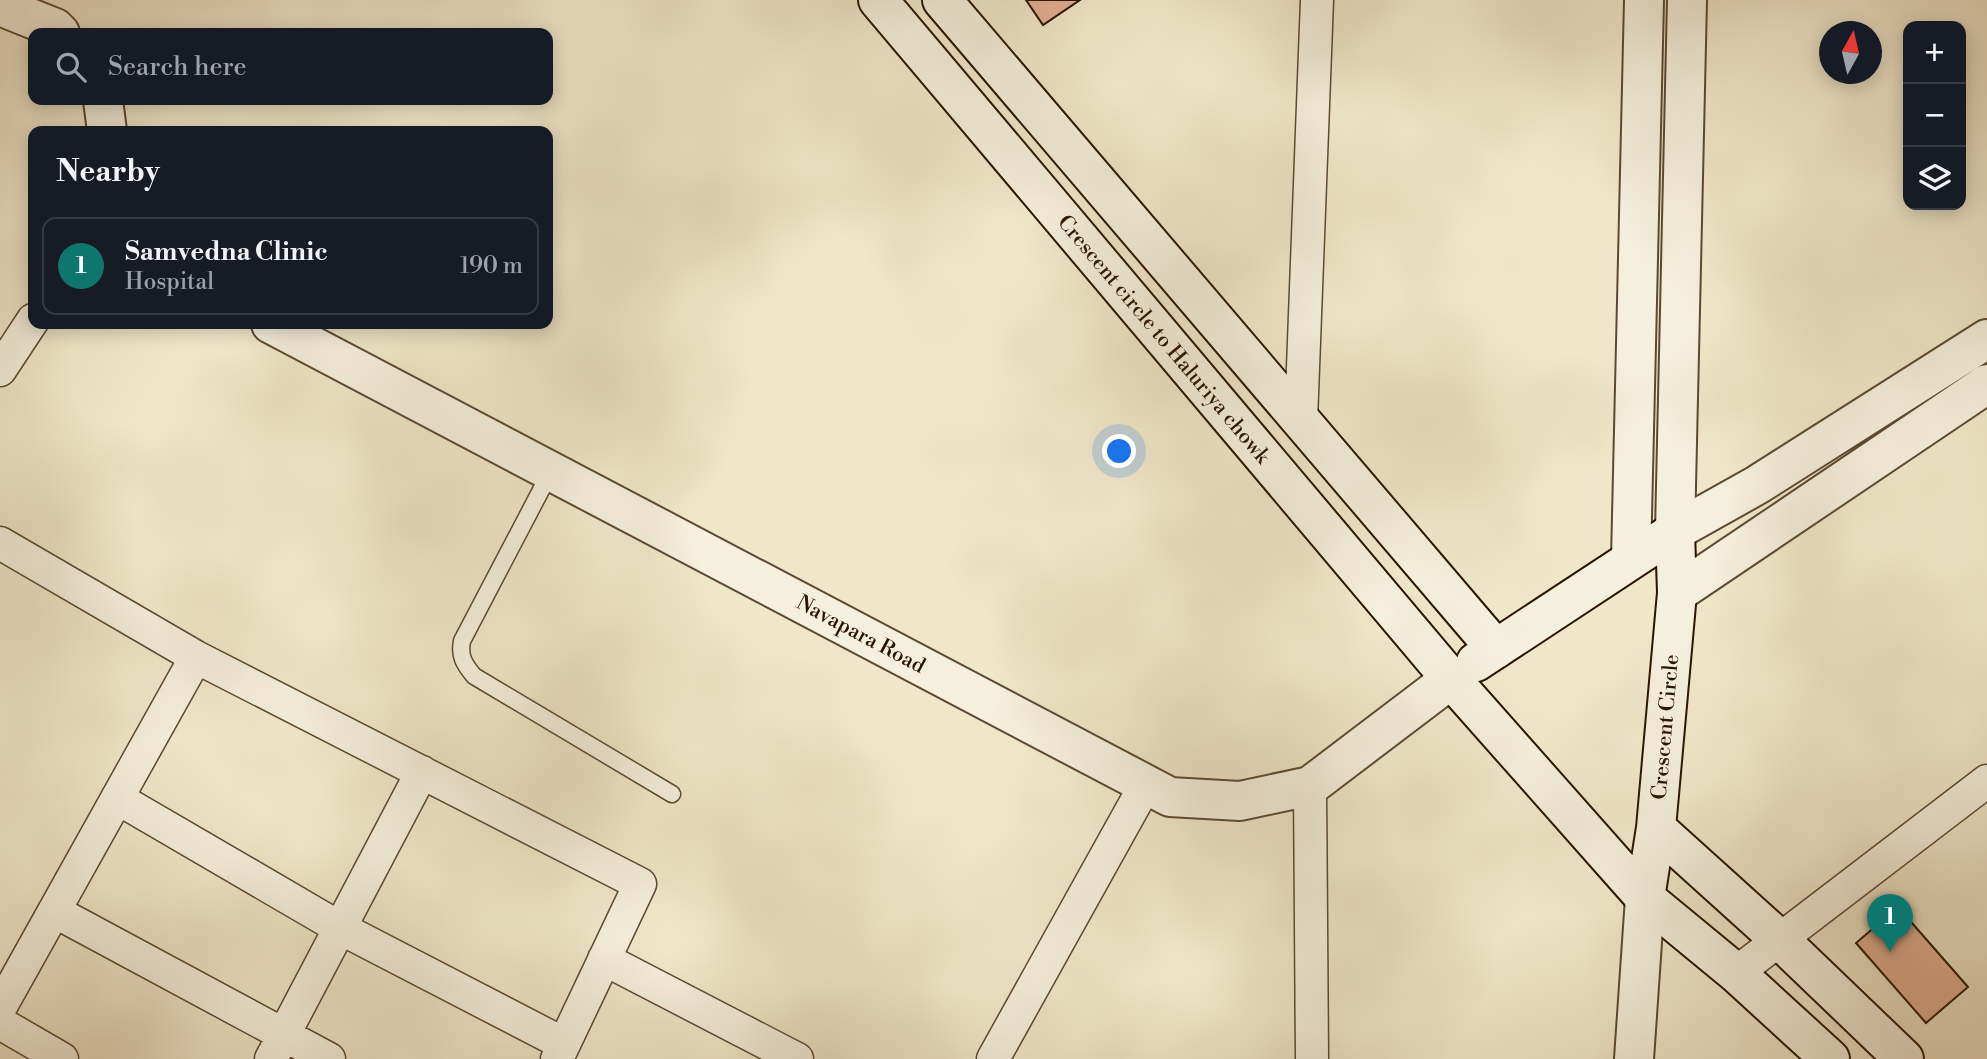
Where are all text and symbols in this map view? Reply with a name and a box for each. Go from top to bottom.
north arrow [1819,21,1882,84]
map controls [1903,21,1966,210]
button: + [1903,21,1966,84]
search box [28,28,553,105]
icon: search [52,48,90,86]
text: Search here [108,51,247,83]
button: − [1903,84,1966,147]
button: layers [1903,147,1966,210]
text: Nearby [56,153,160,191]
street label: Crescent circle to Haluriya chowk [1051,210,1276,470]
text: Samvedna Clinic [125,236,328,268]
text: 1 [75,252,87,280]
text: 190 m [460,252,523,280]
text: Hospital [125,268,214,296]
your location [1102,434,1136,468]
street label: Navapara Road [792,590,929,680]
street label: Crescent Circle [1647,653,1685,801]
pin: 1 [1867,894,1913,952]

